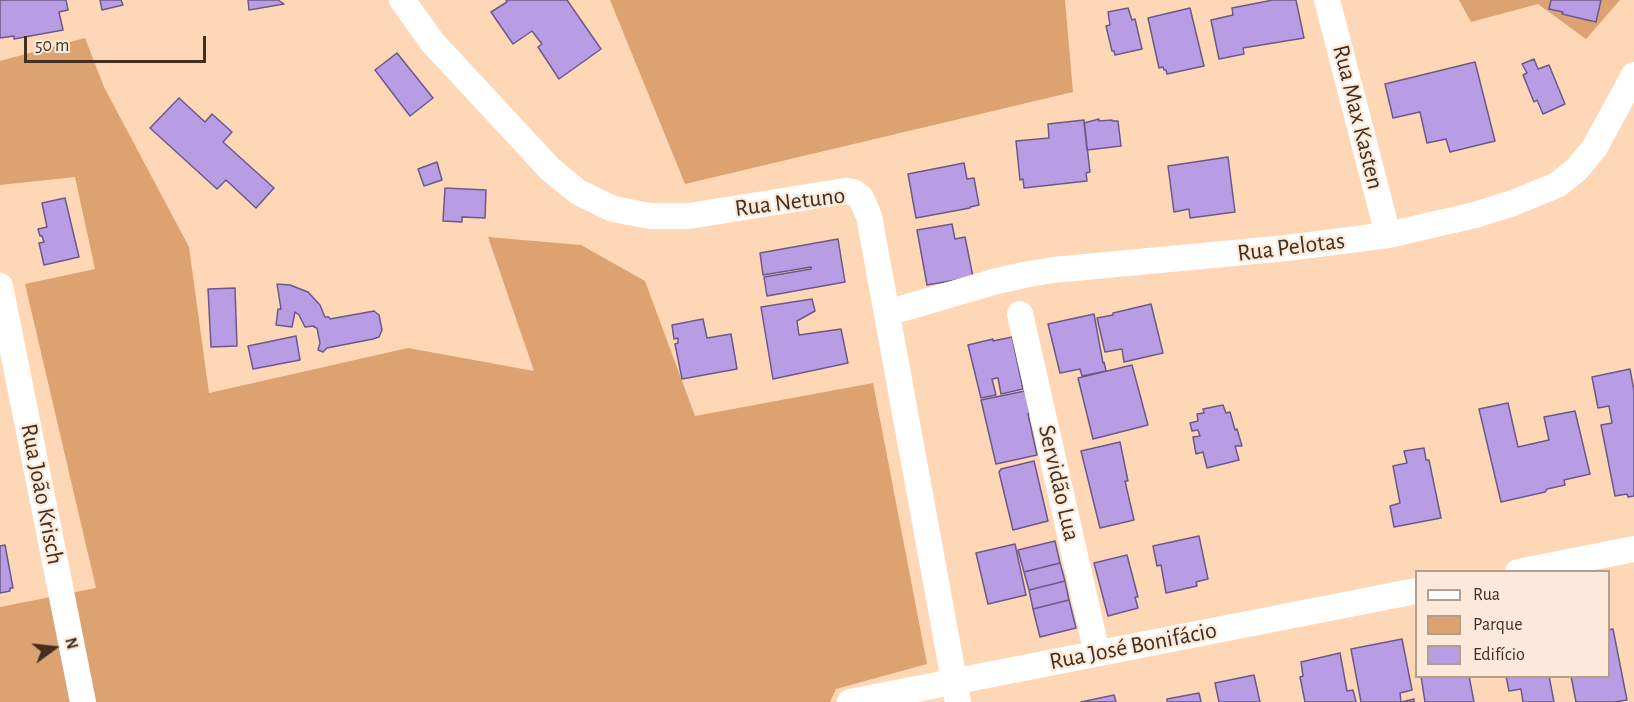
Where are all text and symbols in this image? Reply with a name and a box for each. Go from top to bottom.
scale bar [27,24,208,62]
text: 50 m [35,37,69,55]
street label: Rua Max Kasten [1326,42,1390,192]
street label: Rua Netuno [733,181,847,223]
street label: Rua Pelotas [1236,226,1346,268]
street label: Rua João Krisch [14,421,70,567]
street label: Servidão Lua [1032,422,1086,544]
legend [1415,570,1610,678]
text: Rua [1473,586,1500,604]
street label: Rua José Bonifácio [1047,616,1219,676]
text: Parque [1473,616,1522,634]
north arrow [24,618,84,678]
text: N [62,636,81,651]
text: Edifício [1473,646,1525,664]

